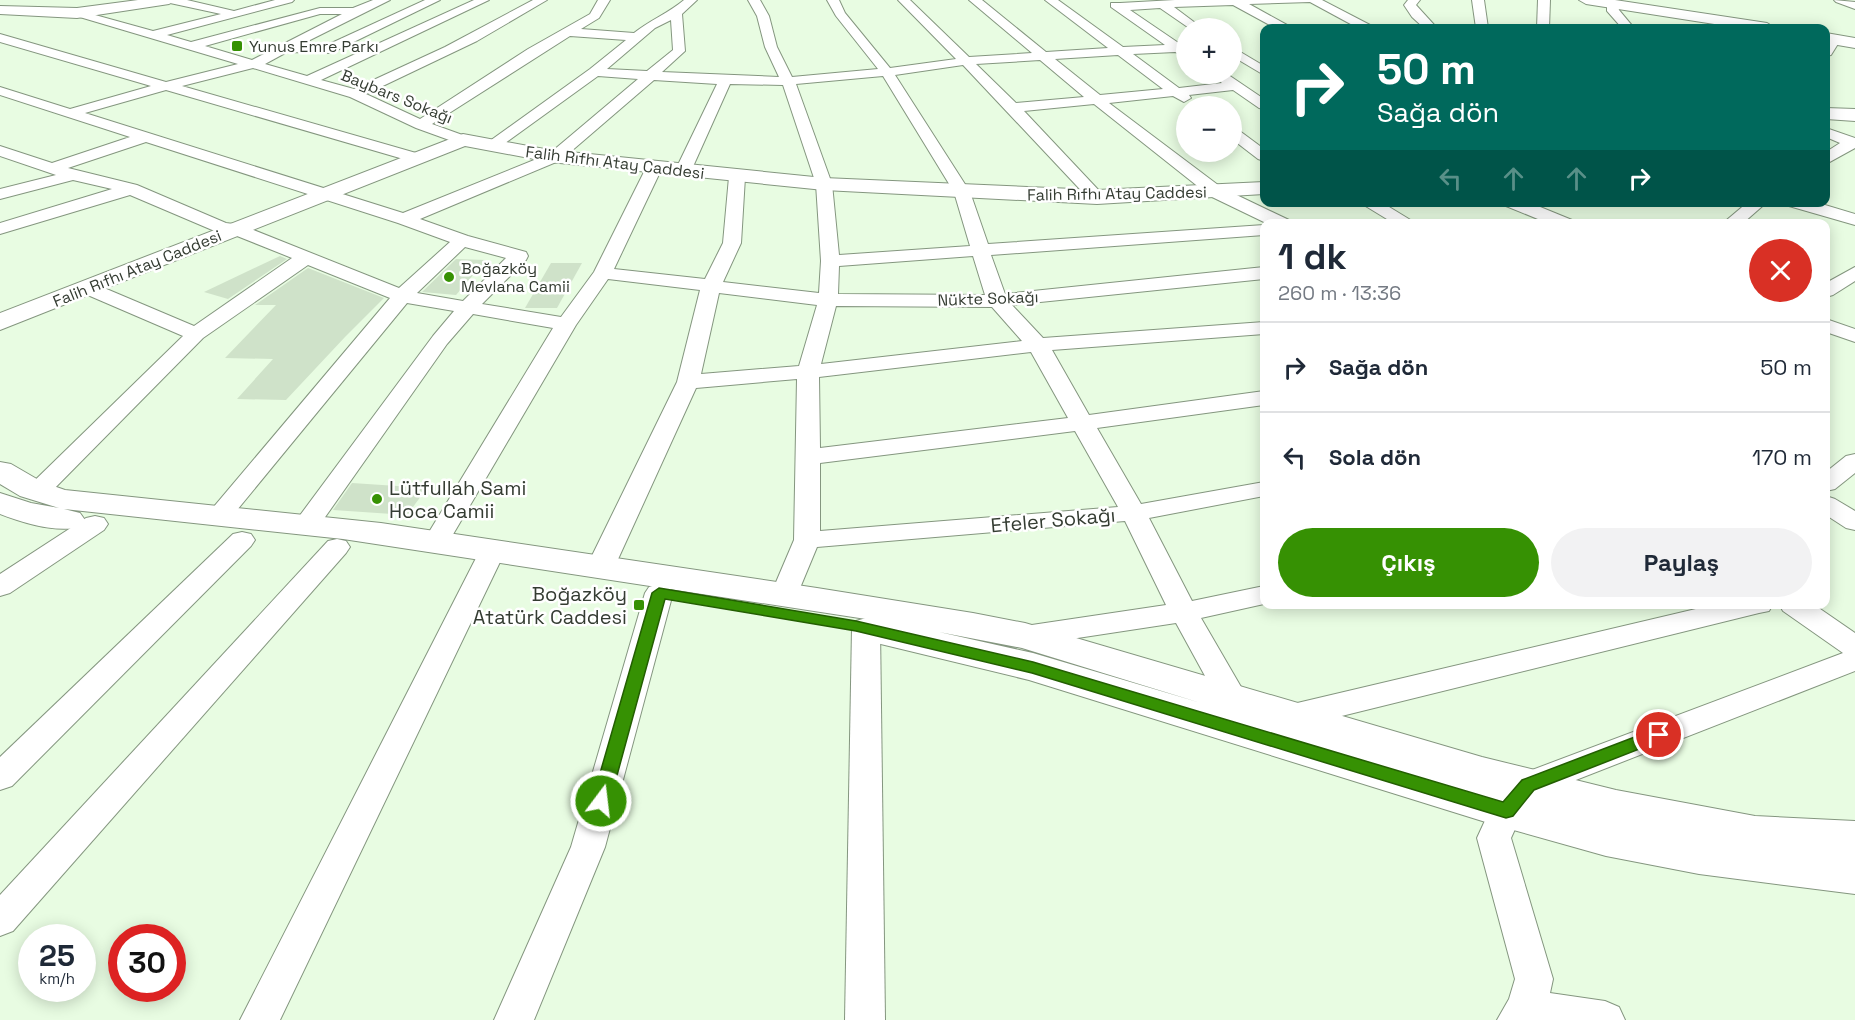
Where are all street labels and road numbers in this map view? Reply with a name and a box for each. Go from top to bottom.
street label: Baybars Sokağı [338,65,456,128]
street label: Falih Rıfhı Atay Caddesi [524,141,705,184]
street label: Falih Rıfhı Atay Caddesi [1027,181,1207,206]
street label: Falih Rıfhı Atay Caddesi [50,225,225,312]
street label: Nükte Sokağı [937,286,1039,311]
street label: Efeler Sokağı [990,502,1116,538]

